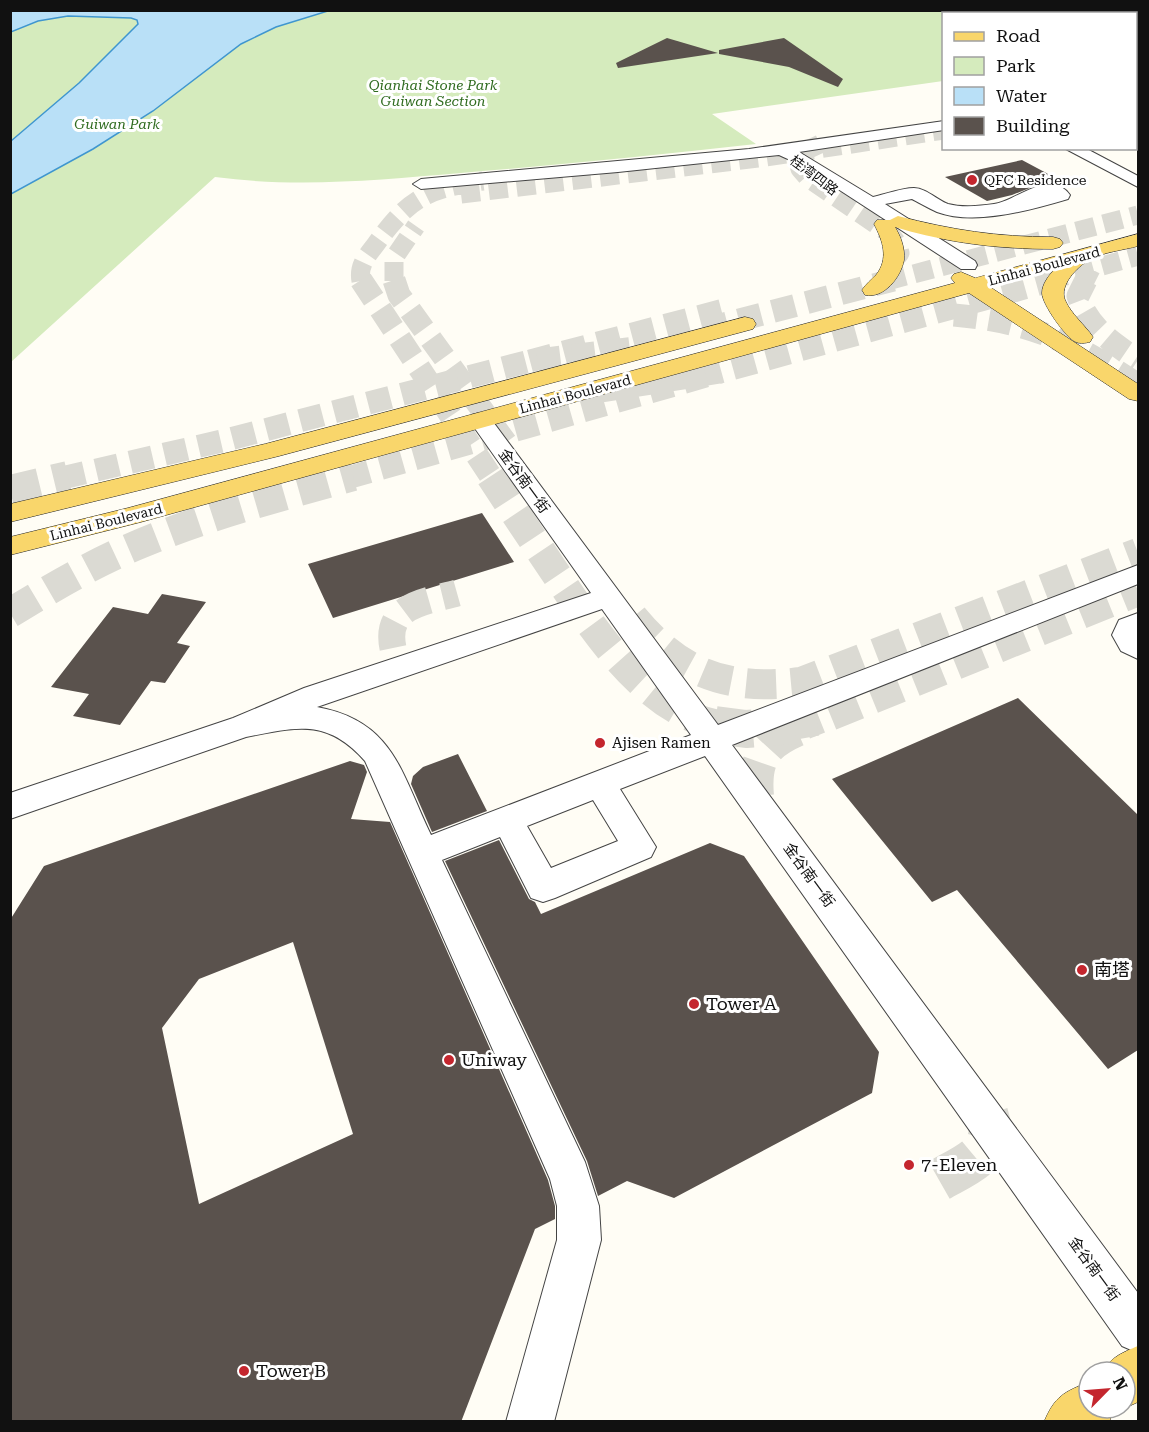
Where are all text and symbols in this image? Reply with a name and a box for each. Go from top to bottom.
legend [942,12,1137,150]
text: Road [996,25,1041,46]
text: Park [996,55,1036,76]
park label: Qianhai Stone Park Guiwan Section [369,77,498,109]
text: Water [996,85,1047,106]
text: Building [996,115,1070,136]
park label: Guiwan Park [74,116,160,132]
street label: 桂湾四路 [787,152,841,198]
place label: QFC Residence [984,172,1087,188]
marker: QFC Residence [965,173,979,187]
street label: Linhai Boulevard [986,243,1102,289]
street label: Linhai Boulevard [517,371,633,417]
street label: 金谷南一街 [495,445,553,517]
street label: Linhai Boulevard [48,500,164,544]
place label: Ajisen Ramen [612,734,711,752]
marker: Ajisen Ramen [593,736,607,750]
street label: 金谷南一街 [780,839,838,911]
place label: 南塔 [1094,959,1130,980]
marker: 南塔 [1075,963,1089,977]
place label: Tower A [706,993,777,1014]
marker: Tower A [687,997,701,1011]
place label: Uniway [461,1049,527,1070]
marker: Uniway [442,1053,456,1067]
place label: 7-Eleven [921,1154,998,1175]
marker: 7-Eleven [902,1158,916,1172]
street label: 金谷南一街 [1065,1233,1123,1305]
place label: Tower B [256,1360,326,1381]
north arrow [1077,1360,1137,1420]
marker: Tower B [237,1364,251,1378]
text: N [1109,1374,1131,1393]

